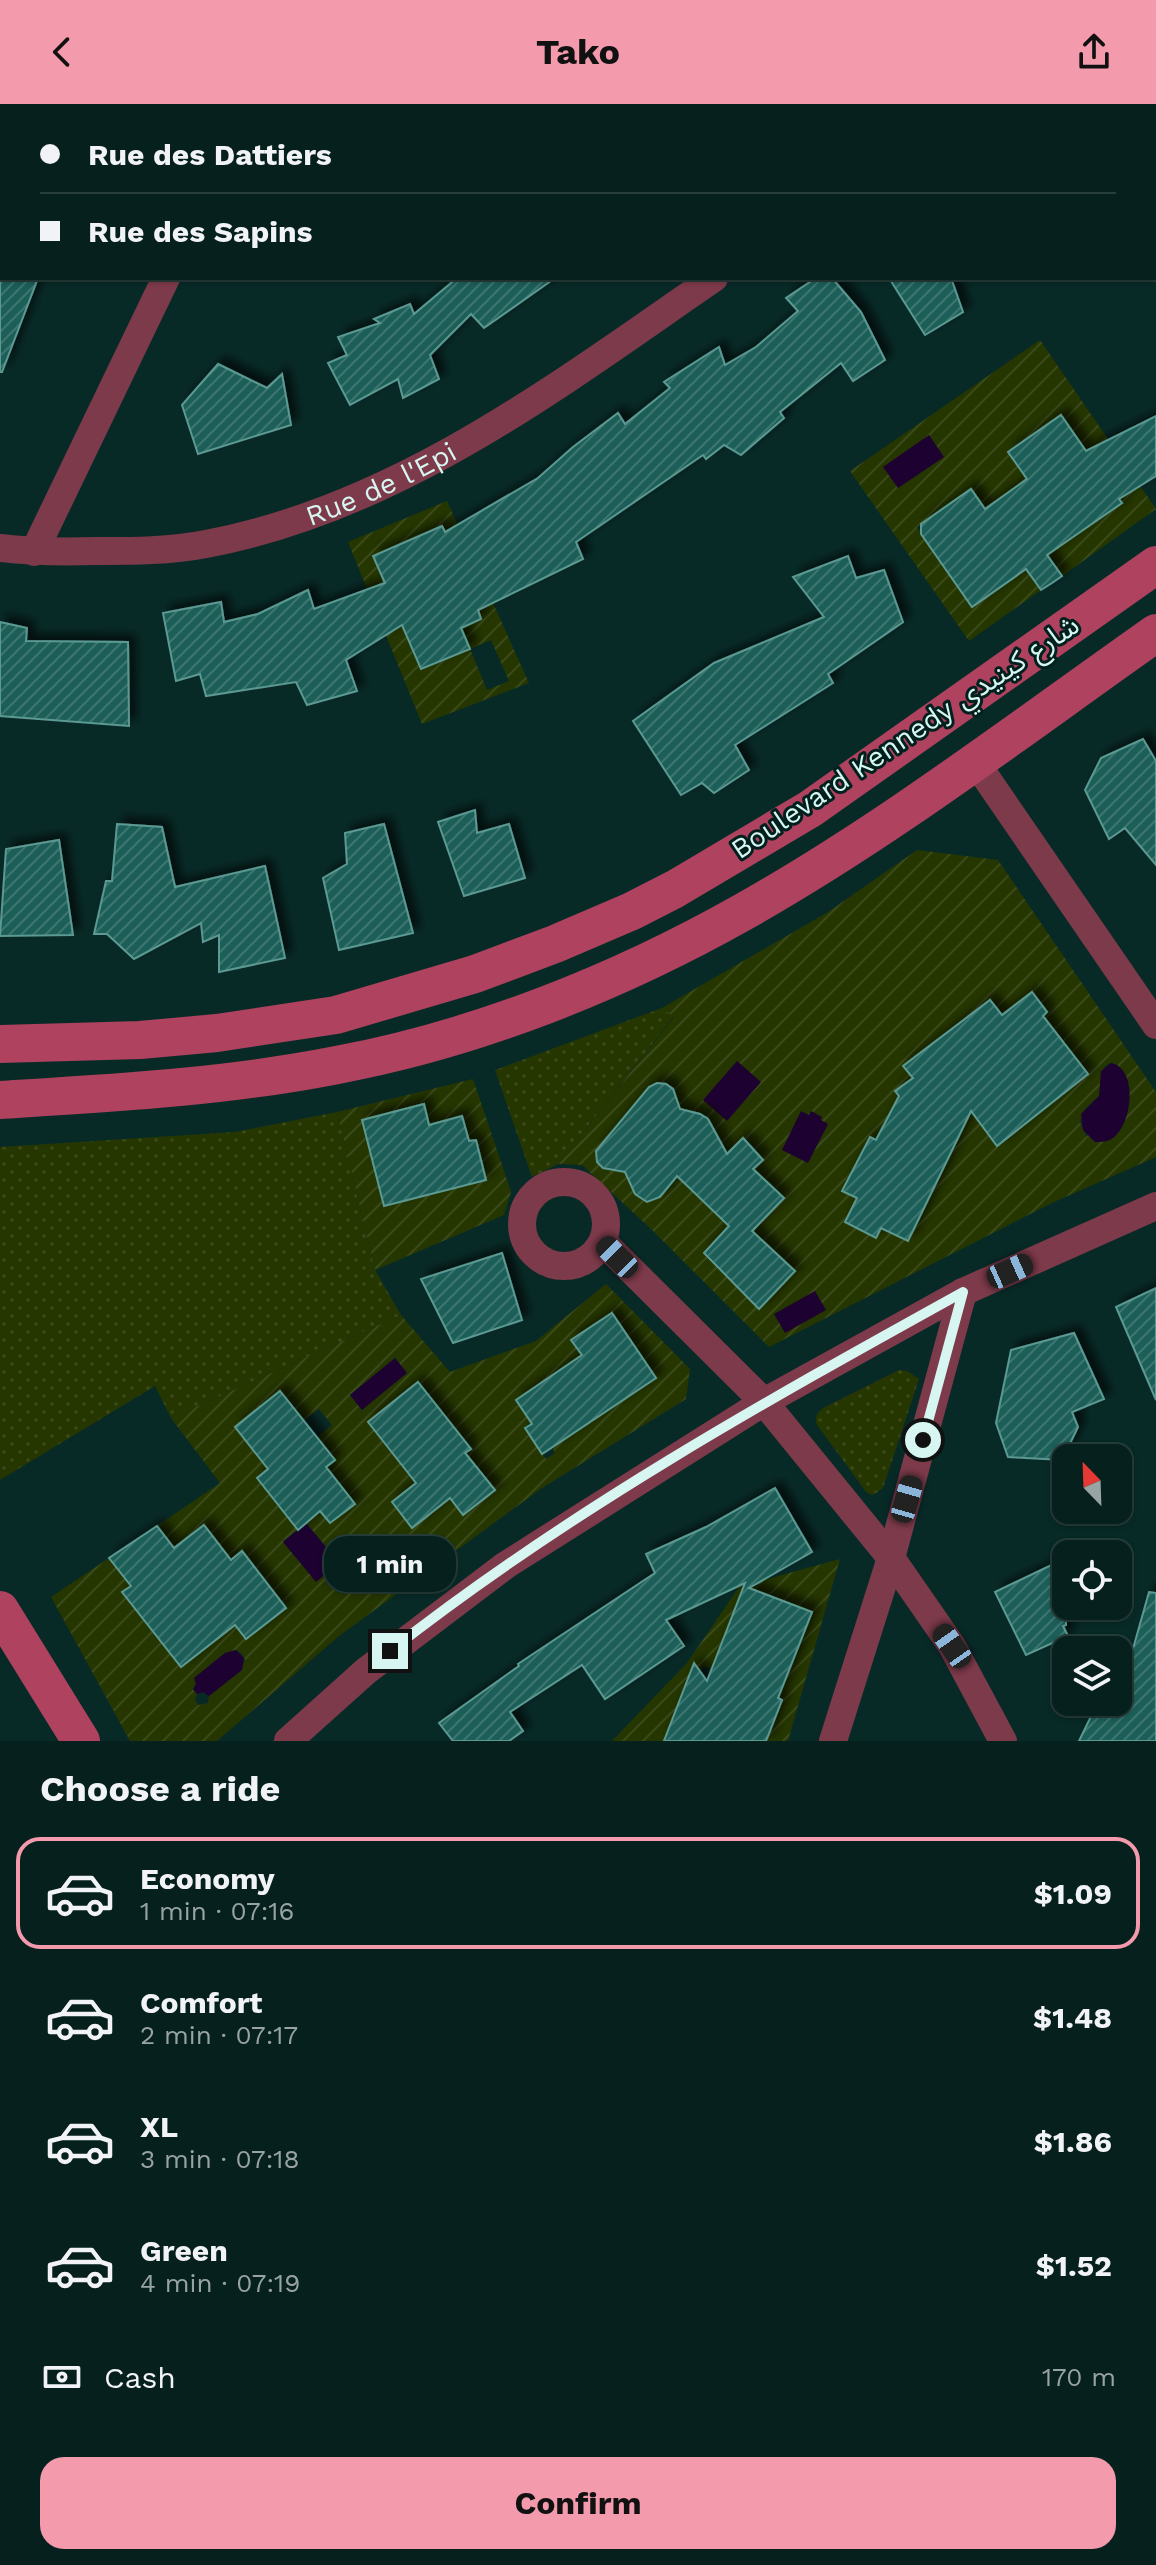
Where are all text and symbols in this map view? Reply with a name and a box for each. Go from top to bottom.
icon: back [40,30,84,74]
icon: share [1072,30,1116,74]
text: Tako [536,31,620,73]
text: Rue des Dattiers [88,137,332,172]
text: Rue des Sapins [88,214,313,249]
street label: Rue de l'Epi [301,435,462,532]
street label: Boulevard Kennedy شارع كينيدي [725,608,1088,870]
car [592,1232,642,1282]
car [983,1250,1037,1292]
route start [905,1422,941,1458]
north arrow [1052,1444,1132,1524]
map controls [1052,1444,1132,1716]
car [889,1473,925,1525]
callout: 1 min [324,1535,456,1591]
button: locate [1052,1540,1132,1620]
text: 1 min [357,1549,423,1579]
car [928,1619,976,1673]
route end [372,1633,408,1669]
button: layers [1052,1636,1132,1716]
text: Choose a ride [40,1768,280,1810]
icon: car [44,1857,116,1929]
text: Economy [140,1861,275,1896]
text: $1.09 [1034,1876,1112,1911]
text: 1 min · 07:16 [140,1896,294,1926]
icon: car [44,1981,116,2053]
text: Comfort [140,1985,262,2020]
text: $1.48 [1033,2000,1112,2035]
text: 2 min · 07:17 [140,2020,298,2050]
icon: car [44,2105,116,2177]
text: XL [140,2109,178,2144]
text: $1.86 [1034,2124,1112,2159]
text: 3 min · 07:18 [140,2144,300,2174]
icon: car [44,2229,116,2301]
text: Green [140,2233,228,2268]
text: $1.52 [1036,2248,1112,2283]
text: 4 min · 07:19 [140,2268,300,2298]
icon: cash [40,2355,84,2399]
text: Cash [104,2360,176,2395]
text: 170 m [1042,2362,1116,2392]
button: Confirm [40,2457,1116,2549]

